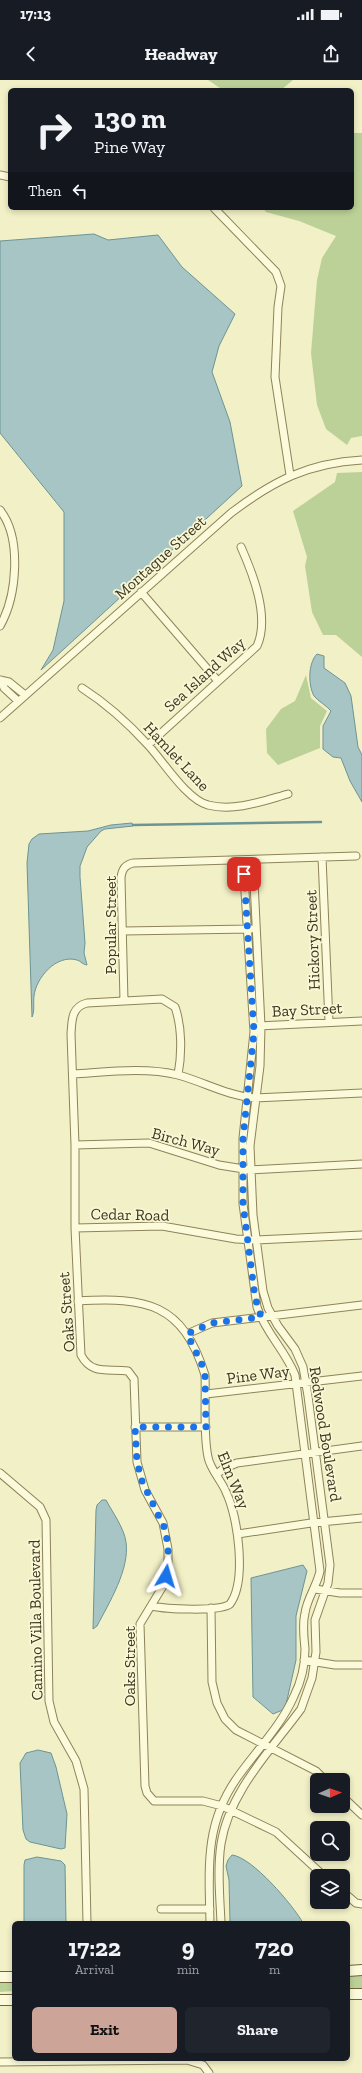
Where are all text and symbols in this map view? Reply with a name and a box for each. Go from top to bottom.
text: 17:13 [20,5,51,23]
icon: back [20,43,42,65]
text: Headway [144,43,218,65]
icon: share [320,43,342,65]
text: 130 m [94,102,166,135]
icon: right [28,104,80,156]
text: Pine Way [94,136,165,158]
icon: left [69,180,91,202]
text: Then [28,182,61,200]
street label: Montague Street [111,512,210,603]
street label: Sea Island Way [160,633,249,716]
street label: Hamlet Lane [140,718,214,795]
pin [227,857,261,891]
icon: arrive [233,863,255,885]
street label: Popular Street [101,875,120,975]
street label: Hickory Street [301,889,324,991]
street label: Bay Street [271,998,343,1021]
street label: Birch Way [150,1123,223,1160]
street label: Cedar Road [90,1204,170,1225]
street label: Oaks Street [54,1271,79,1353]
street label: Pine Way [226,1361,291,1388]
street label: Redwood Boulevard [305,1365,346,1503]
street label: Elm Way [213,1449,254,1513]
street label: Camino Villa Boulevard [25,1539,46,1701]
position arrow [145,1555,187,1597]
street label: Oaks Street [120,1626,139,1706]
north arrow [310,1773,350,1813]
map controls [310,1773,350,1909]
button: search [310,1821,350,1861]
button: layers [310,1869,350,1909]
text: 17:22 [68,1933,121,1962]
text: 9 [182,1933,195,1962]
text: 720 [255,1933,294,1962]
text: Arrival [75,1962,114,1977]
text: min [177,1962,199,1977]
text: m [269,1962,280,1977]
button: Exit [32,2007,177,2053]
button: Share [185,2007,330,2053]

